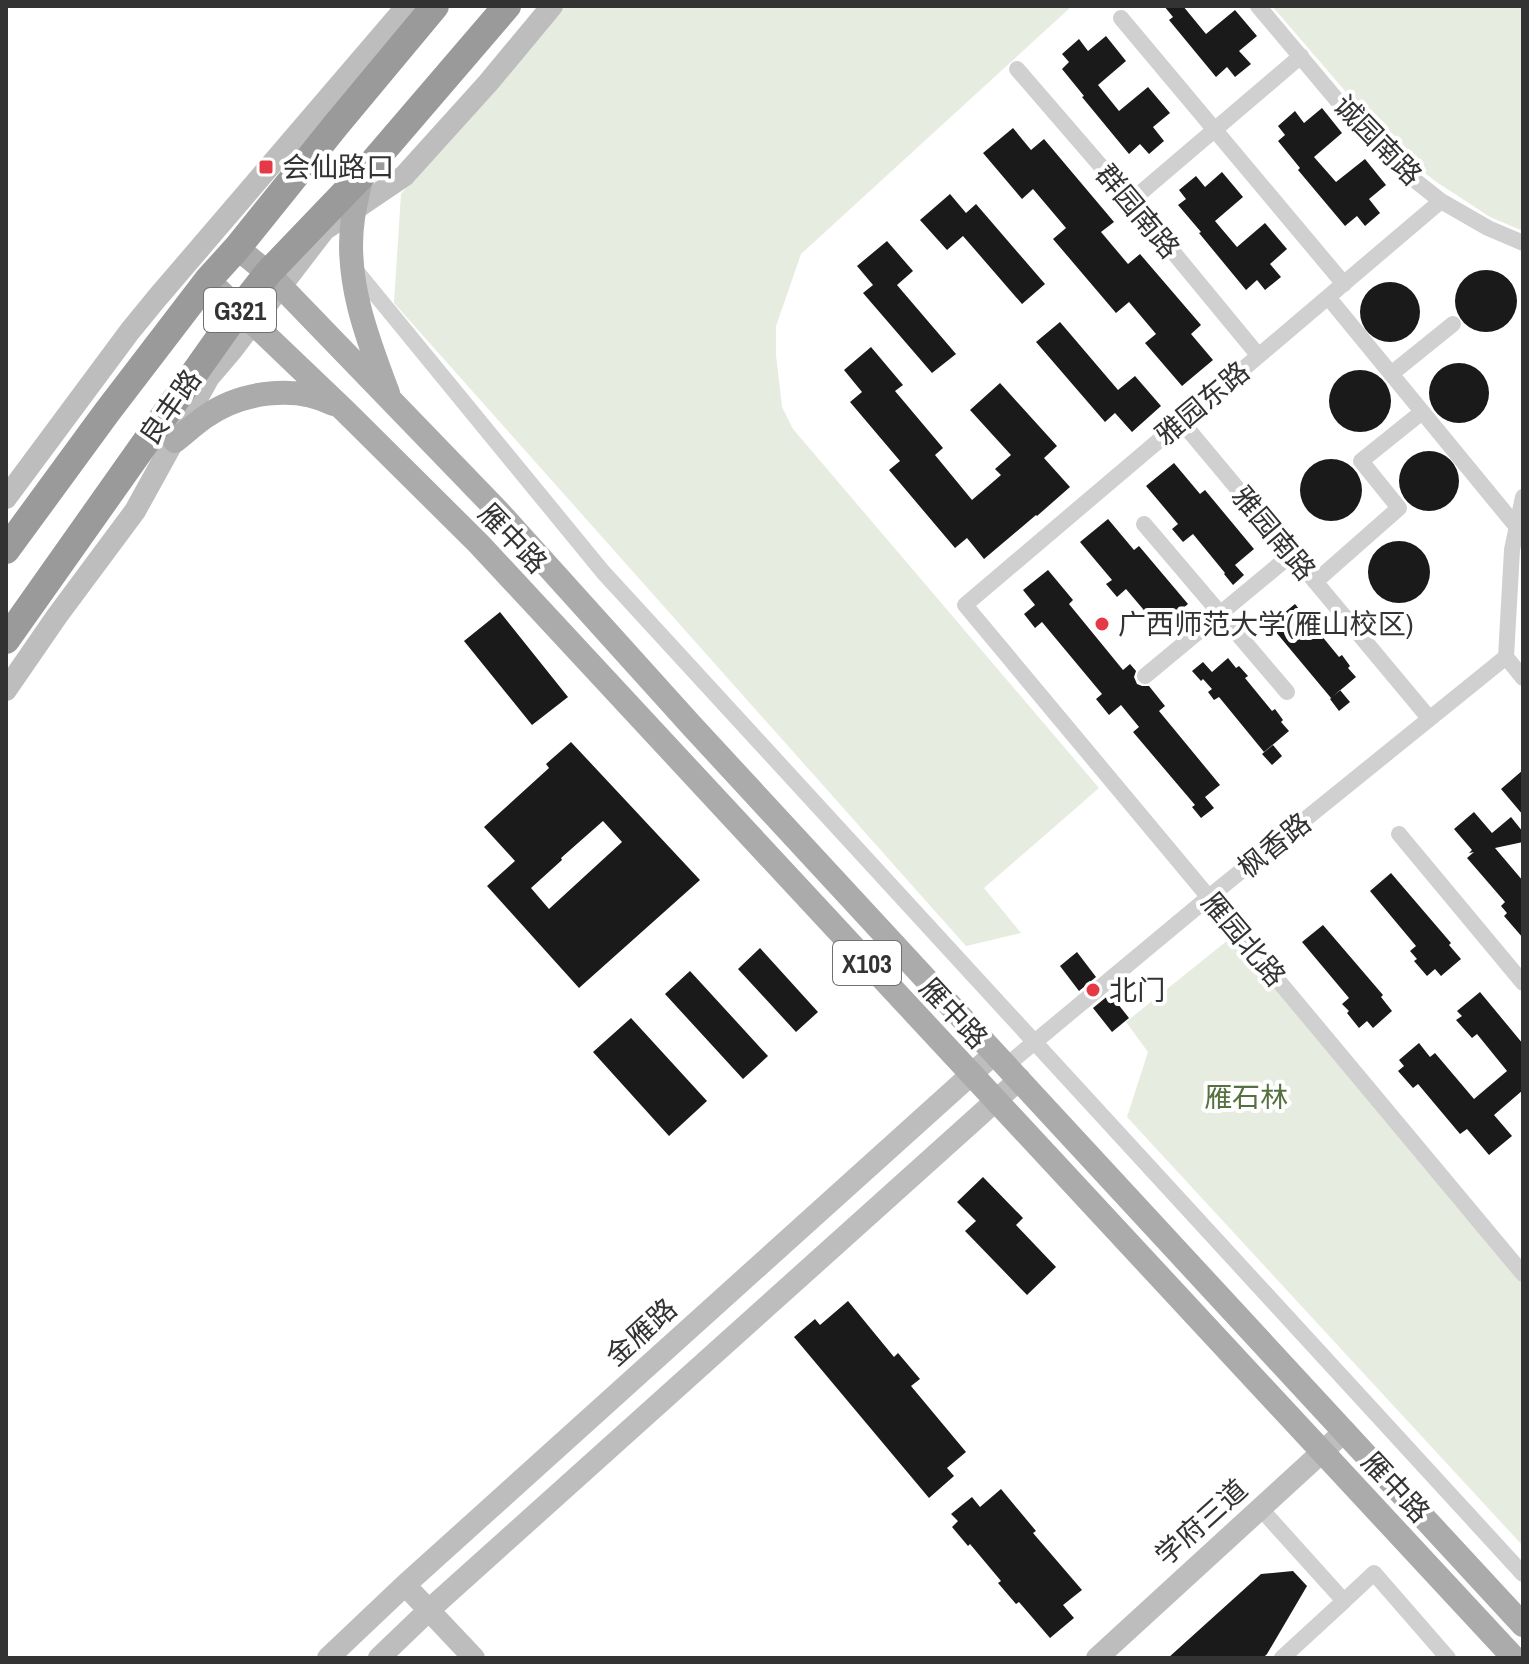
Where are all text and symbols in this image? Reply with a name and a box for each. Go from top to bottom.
street label: 诚园南路 [1325,87,1431,193]
place label: 会仙路口 [282,148,394,186]
street label: 群园南路 [1087,156,1189,266]
marker: 会仙路口 [257,158,275,176]
road number: G321 [204,288,276,332]
street label: 雅园东路 [1147,352,1257,454]
street label: 良丰路 [130,362,210,452]
street label: 雅园南路 [1223,478,1325,588]
street label: 雁中路 [470,495,556,581]
place label: 广西师范大学(雁山校区) [1118,605,1413,643]
marker: 广西师范大学(雁山校区) [1093,615,1111,633]
street label: 枫香路 [1229,804,1319,886]
street label: 雁园北路 [1193,884,1295,994]
road number: X103 [833,941,901,985]
street label: 雁中路 [911,969,997,1057]
place label: 北门 [1109,971,1165,1009]
marker: 北门 [1084,981,1102,999]
park label: 雁石林 [1204,1078,1288,1116]
street label: 金雁路 [597,1290,685,1374]
street label: 雁中路 [1353,1443,1439,1531]
street label: 学府三道 [1147,1470,1255,1574]

